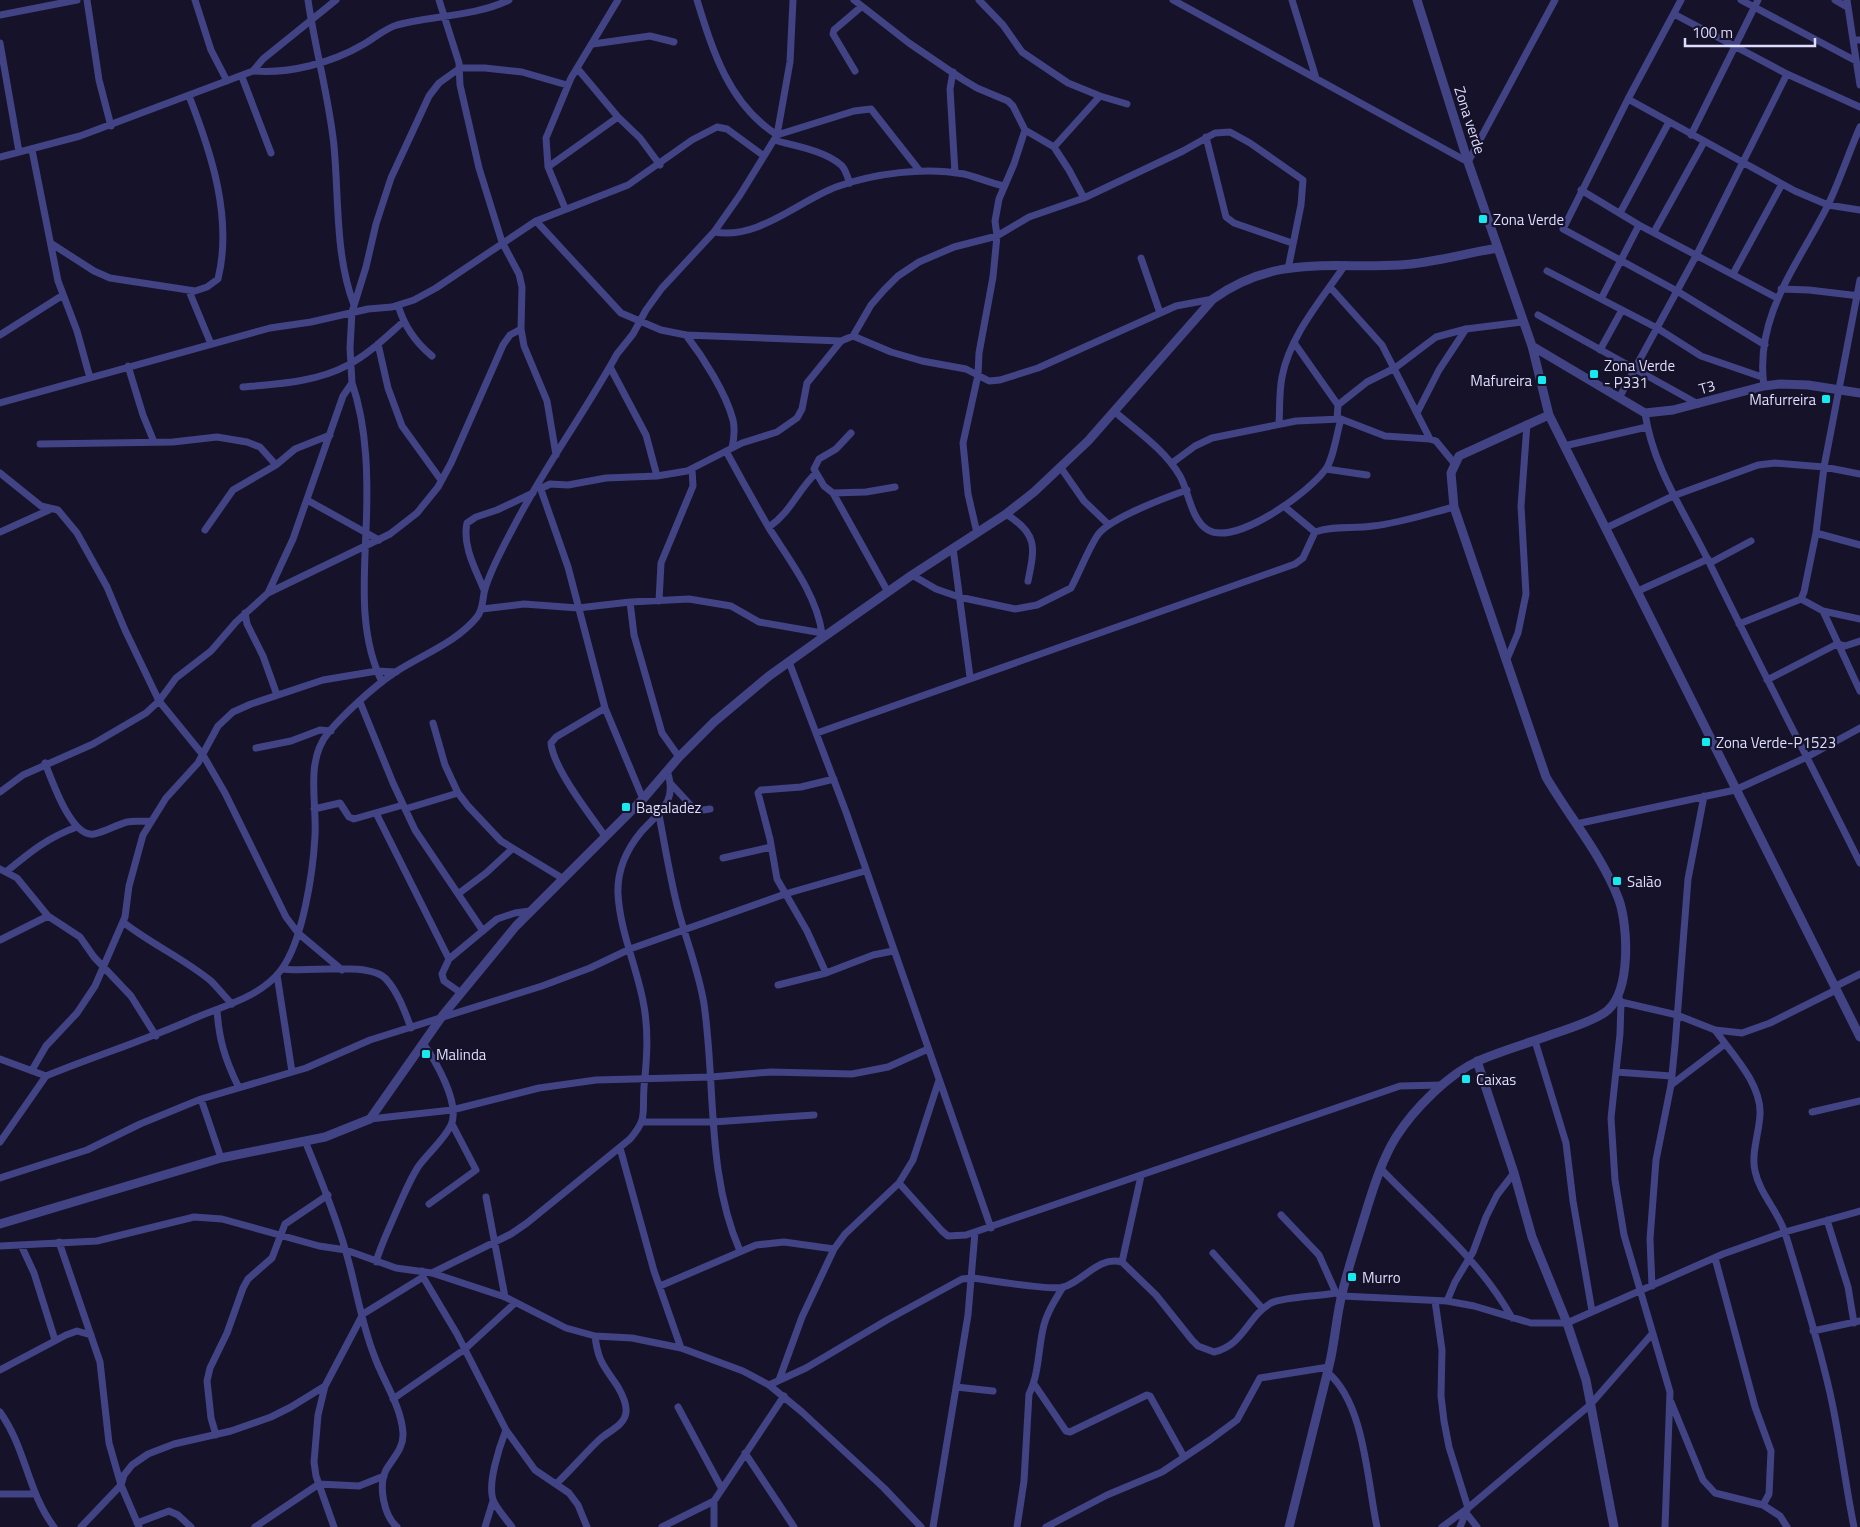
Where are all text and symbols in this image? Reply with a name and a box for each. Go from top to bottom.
scale bar [1685,15,1815,47]
text: 100 m [1692,21,1733,44]
street label: Zona verde [1448,83,1492,157]
place label: Zona Verde [1493,208,1564,231]
marker: Zona Verde [1477,213,1489,225]
place label: Zona Verde - P331 [1604,354,1675,394]
marker: Zona Verde - P331 [1588,368,1600,380]
place label: Mafureira [1470,369,1532,392]
marker: Mafureira [1536,374,1548,386]
street label: T3 [1696,374,1718,400]
place label: Mafurreira [1749,388,1816,411]
marker: Mafurreira [1820,393,1832,405]
place label: Zona Verde-P1523 [1716,731,1836,754]
marker: Zona Verde-P1523 [1700,736,1712,748]
place label: Bagaladez [636,796,701,819]
marker: Bagaladez [620,801,632,813]
place label: Salão [1627,870,1662,893]
marker: Salão [1611,875,1623,887]
place label: Malinda [436,1043,487,1066]
marker: Malinda [420,1048,432,1060]
place label: Caixas [1476,1068,1516,1091]
marker: Caixas [1460,1073,1472,1085]
place label: Murro [1362,1266,1401,1289]
marker: Murro [1346,1271,1358,1283]

